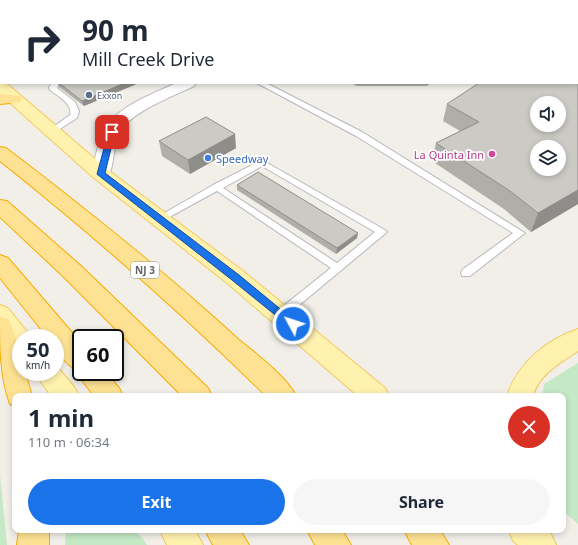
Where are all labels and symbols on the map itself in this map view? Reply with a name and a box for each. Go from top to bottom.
place label: Exxon [97,89,122,102]
marker: Exxon [84,90,94,100]
pin [95,115,129,149]
place label: La Quinta Inn [414,147,484,162]
marker: La Quinta Inn [487,149,497,159]
place label: Speedway [216,151,269,166]
marker: Speedway [203,153,213,163]
road number: NJ 3 [131,262,159,278]
position arrow [272,303,314,345]
speed limit sign: 60 [72,329,124,381]

